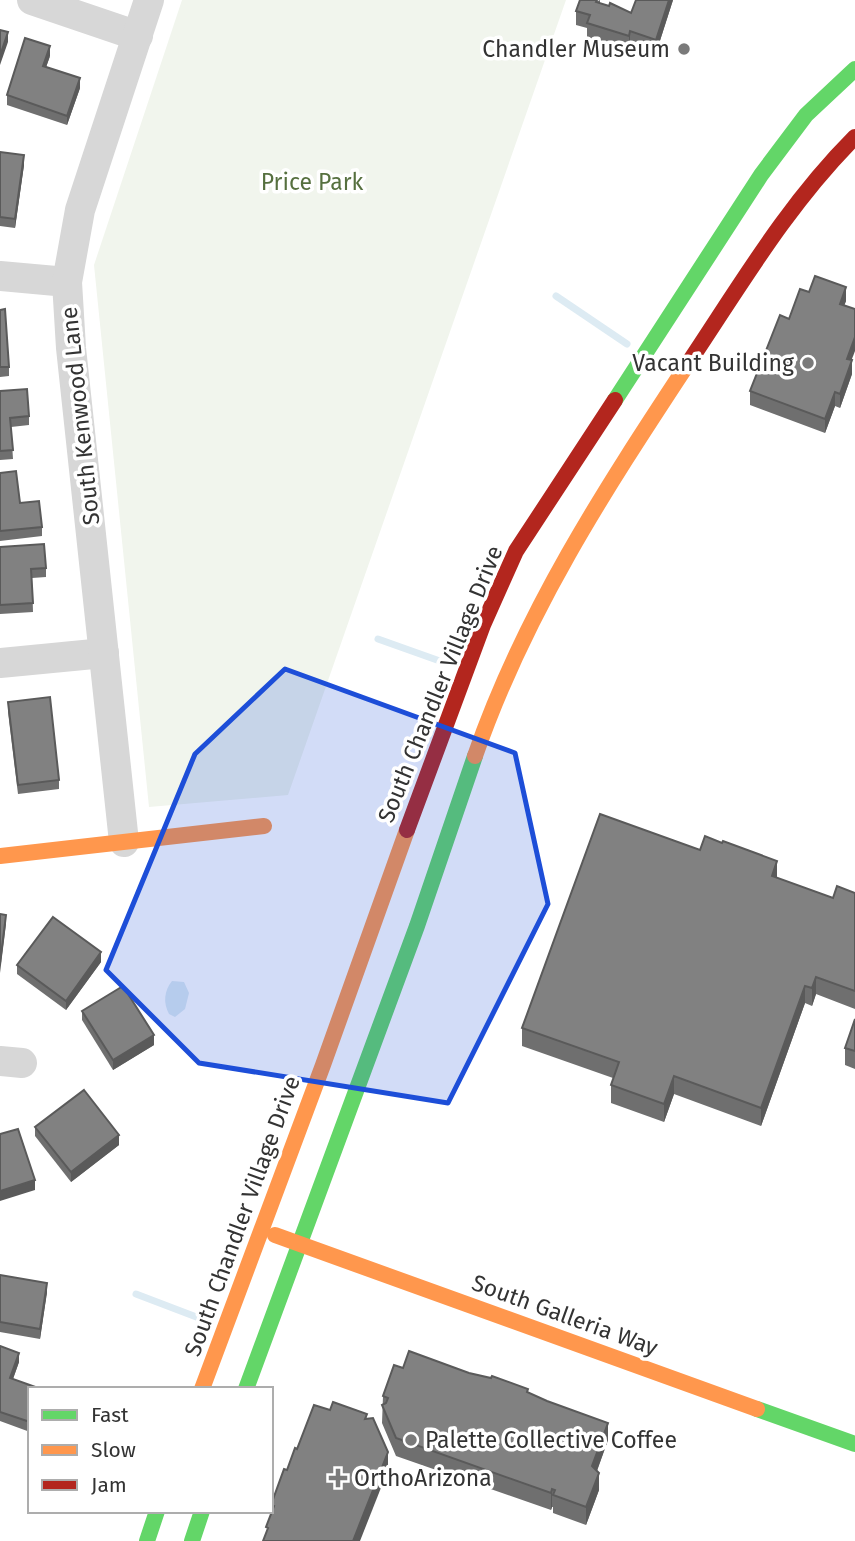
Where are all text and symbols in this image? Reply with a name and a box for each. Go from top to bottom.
place label: Chandler Museum [482,35,670,63]
marker: Chandler Museum [676,41,692,57]
park label: Price Park [261,168,364,196]
street label: South Kenwood Lane [55,305,105,527]
place label: Vacant Building [632,349,794,377]
marker: Vacant Building [800,355,816,371]
street label: South Chandler Village Drive [372,541,508,827]
street label: South Chandler Village Drive [178,1072,306,1360]
street label: South Galleria Way [468,1268,662,1362]
legend [28,1387,273,1513]
text: Fast [91,1402,129,1428]
place label: Palette Collective Coffee [425,1426,677,1454]
marker: Palette Collective Coffee [403,1432,419,1448]
text: Slow [91,1437,136,1463]
place label: OrthoArizona [354,1464,492,1492]
marker: OrthoArizona [328,1468,348,1488]
text: Jam [91,1472,127,1498]

